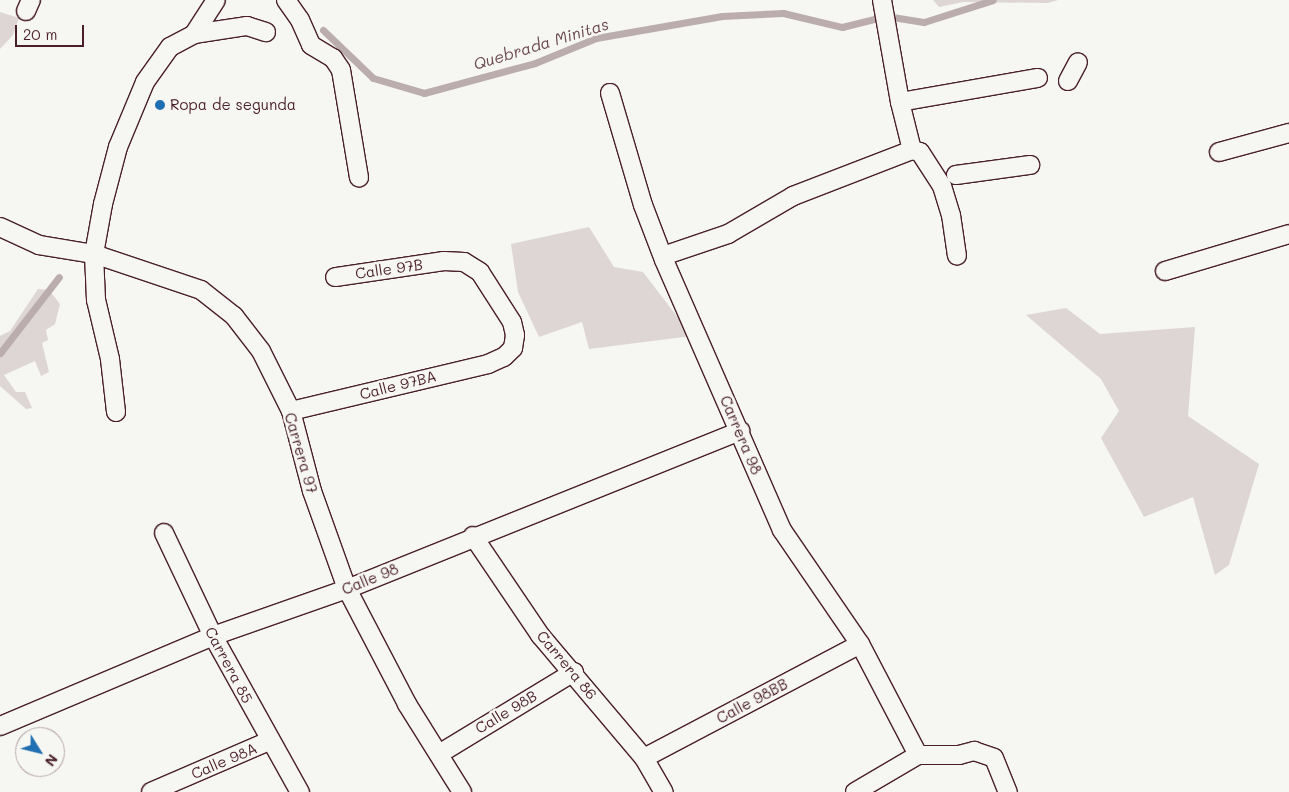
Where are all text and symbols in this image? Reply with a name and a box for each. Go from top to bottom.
water label: Quebrada Minitas [471,14,611,74]
scale bar [18,15,86,47]
text: 20 m [23,24,57,44]
place label: Ropa de segunda [170,96,296,114]
marker: Ropa de segunda [154,99,166,111]
street label: Calle 97B [354,255,424,283]
street label: Calle 97BA [358,367,438,403]
street label: Carrera 98 [716,393,766,477]
street label: Carrera 97 [281,410,321,496]
street label: Calle 98 [339,559,401,599]
street label: Carrera 85 [201,624,257,706]
street label: Carrera 86 [533,627,601,703]
street label: Calle 98BB [713,675,791,727]
street label: Calle 98B [472,687,540,737]
north arrow [15,727,65,777]
street label: Calle 98A [188,739,260,783]
text: N [41,751,63,770]

